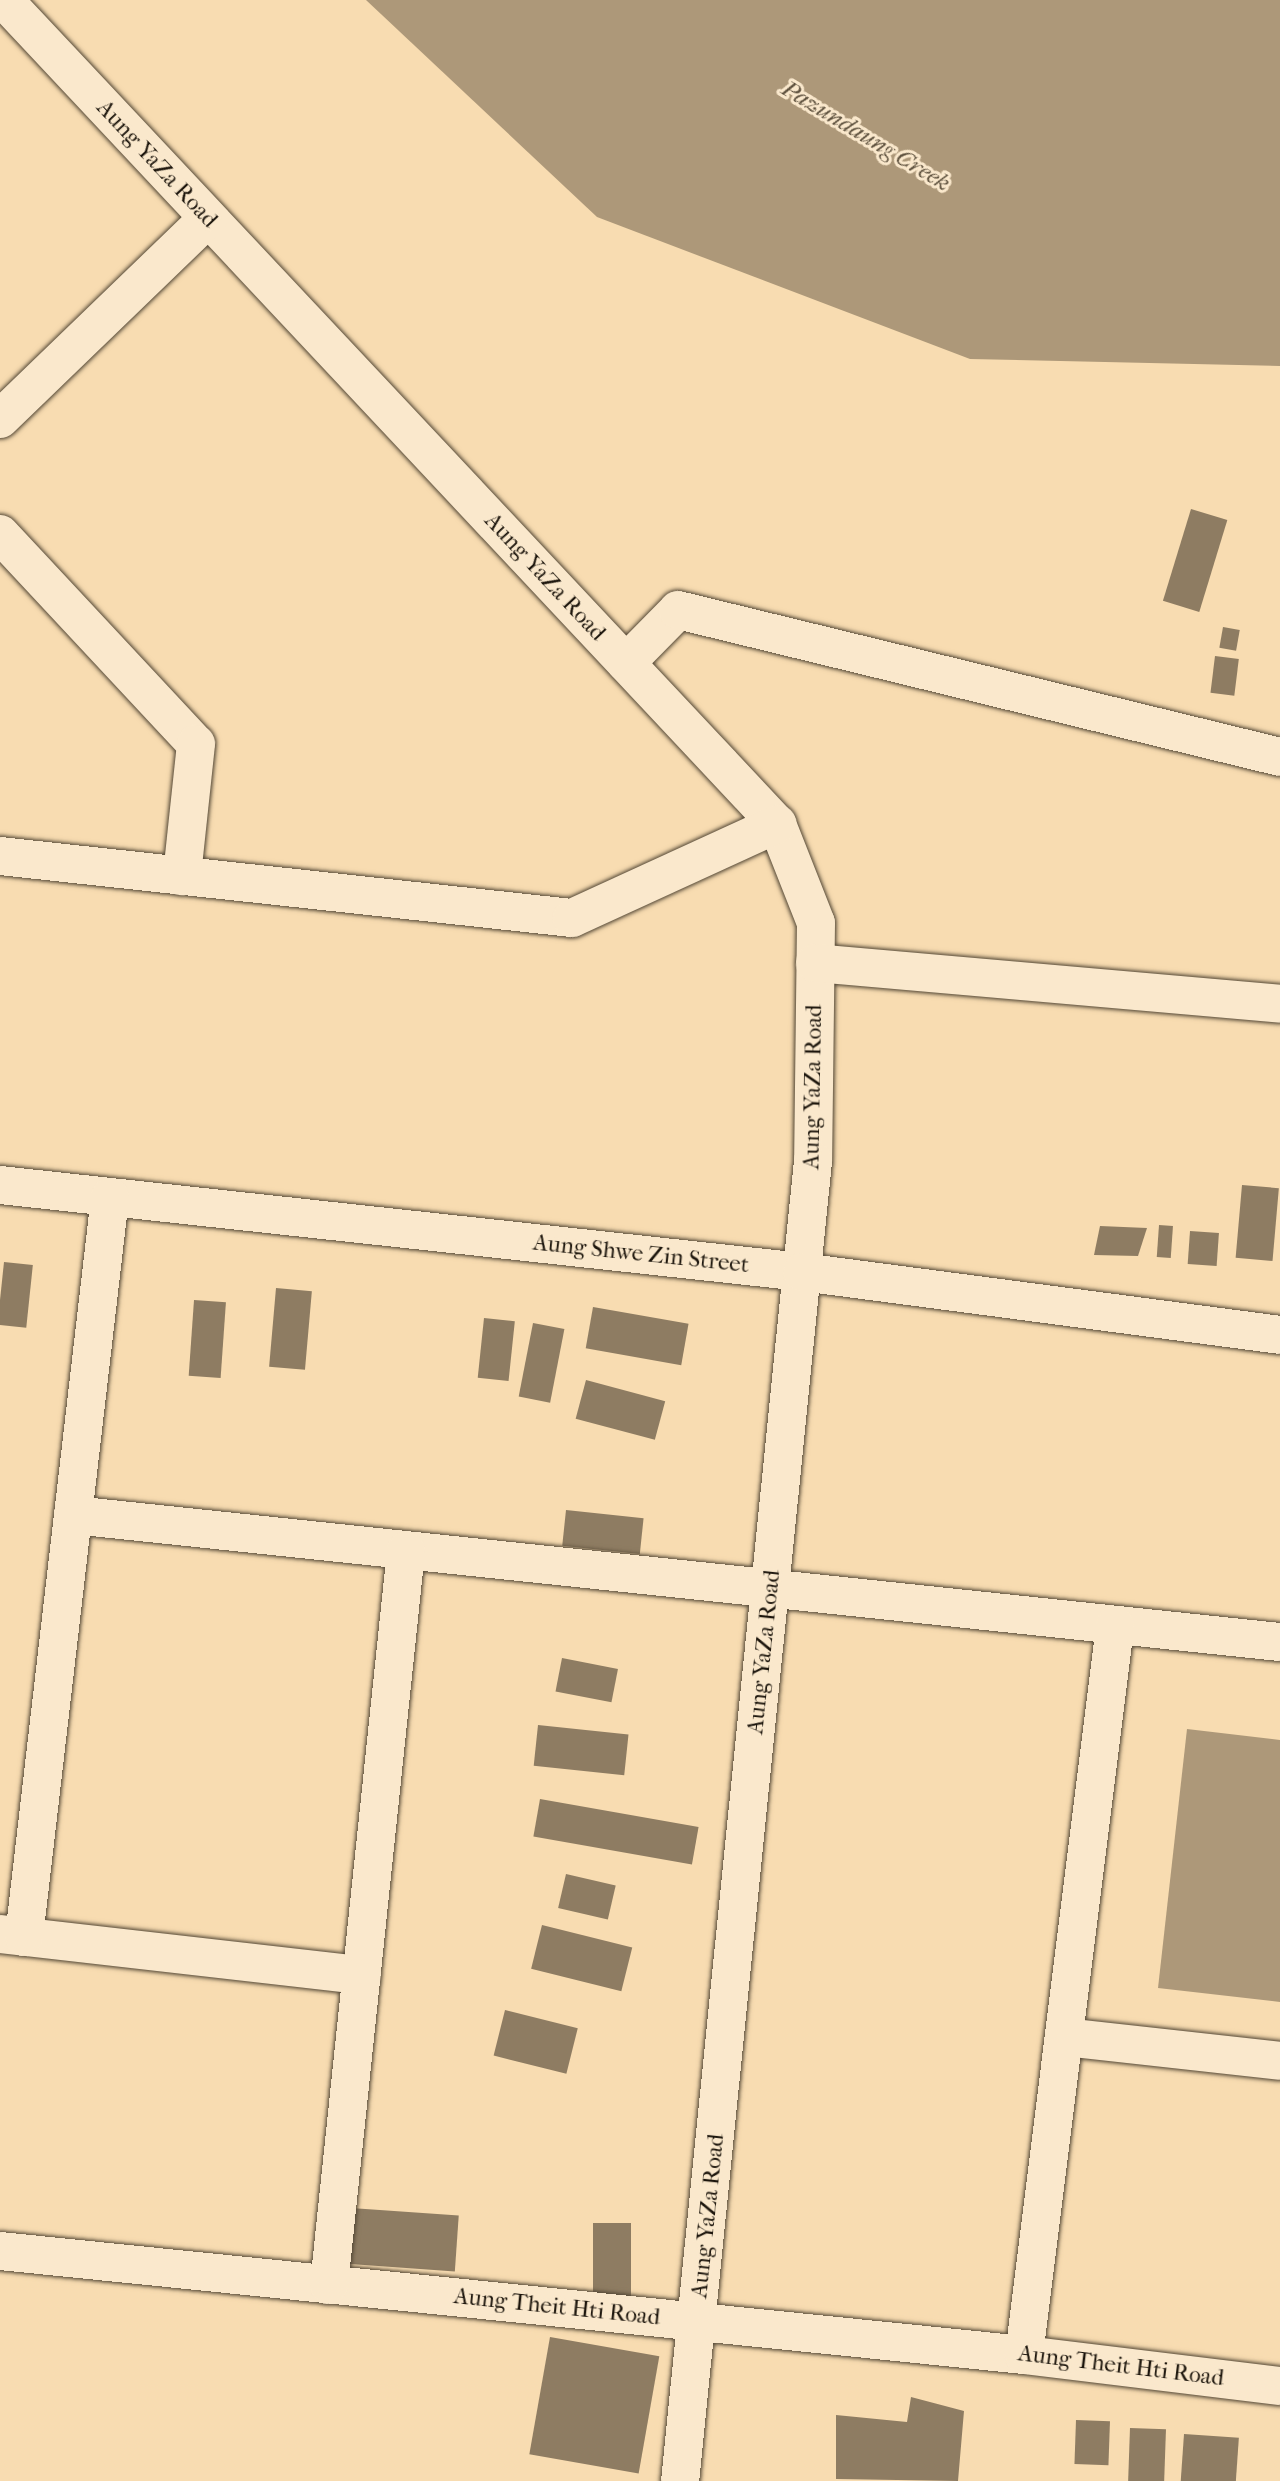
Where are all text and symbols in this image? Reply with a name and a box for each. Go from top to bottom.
water label: Pazundaung Creek [776,74,956,198]
street label: Aung YaZa Road [91,94,223,234]
street label: Aung YaZa Road [479,507,611,647]
street label: Aung YaZa Road [798,1004,828,1170]
street label: Aung Shwe Zin Street [532,1229,750,1279]
street label: Aung YaZa Road [742,1568,786,1736]
street label: Aung YaZa Road [686,2132,730,2300]
street label: Aung Theit Hti Road [453,2282,661,2332]
street label: Aung Theit Hti Road [1016,2340,1226,2392]

